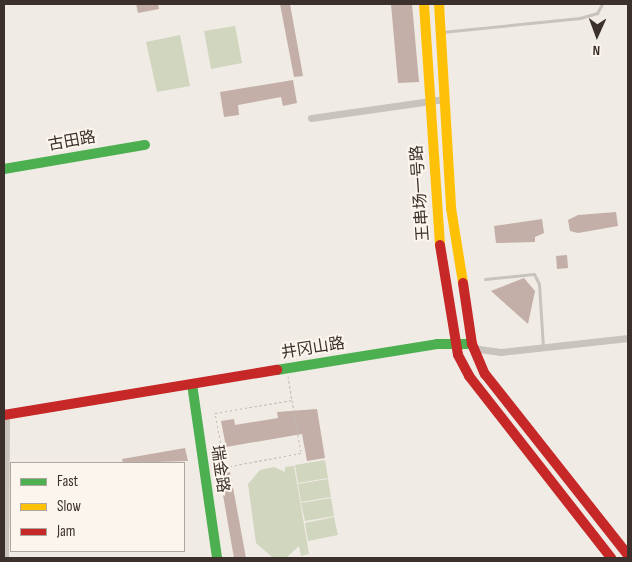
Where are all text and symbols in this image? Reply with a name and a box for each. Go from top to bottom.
north arrow [572,10,622,60]
text: N [592,42,601,59]
street label: 古田路 [47,128,97,156]
street label: 王串场一号路 [408,144,434,242]
street label: 井冈山路 [280,335,346,363]
street label: 瑞金路 [206,444,232,494]
legend [10,462,185,552]
text: Fast [57,472,78,491]
text: Slow [57,497,81,516]
text: Jam [57,522,75,541]

